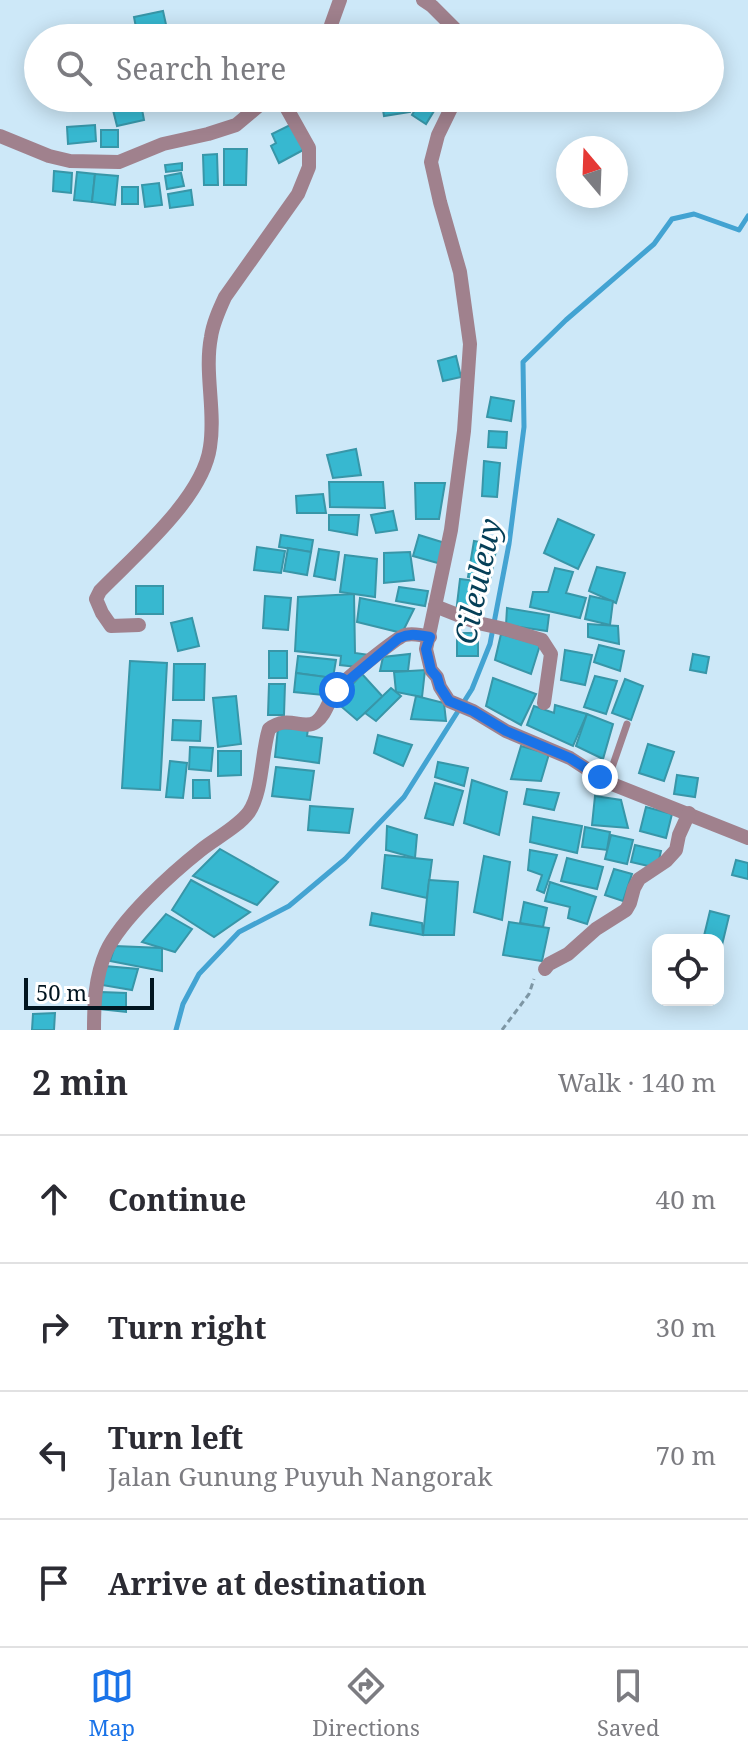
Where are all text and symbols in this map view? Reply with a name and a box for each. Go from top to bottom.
search box [24,24,724,112]
icon: search [52,46,96,90]
text: Search here [116,48,286,89]
north arrow [556,136,628,208]
water label: Cileuleuy [444,514,510,648]
route start [319,672,355,708]
route end [582,759,618,795]
map controls [652,934,724,1006]
button: locate [652,934,724,1006]
scale bar [24,974,154,1010]
text: 50 m [36,977,87,1007]
text: 2 min [32,1059,128,1105]
text: Walk · 140 m [558,1064,716,1100]
icon: ahead [32,1177,76,1221]
text: Continue [108,1179,246,1220]
text: 40 m [656,1181,716,1217]
icon: right [32,1305,76,1349]
text: Turn right [108,1307,266,1348]
text: 30 m [656,1309,716,1345]
text: Turn left [108,1417,243,1458]
icon: left [32,1433,76,1477]
text: 70 m [656,1437,716,1473]
text: Jalan Gunung Puyuh Nangorak [108,1458,493,1494]
icon: arrive [32,1561,76,1605]
text: Arrive at destination [108,1563,427,1604]
tab: Map [89,1664,135,1742]
tab: Directions [312,1664,420,1742]
tab: Saved [597,1664,659,1742]

